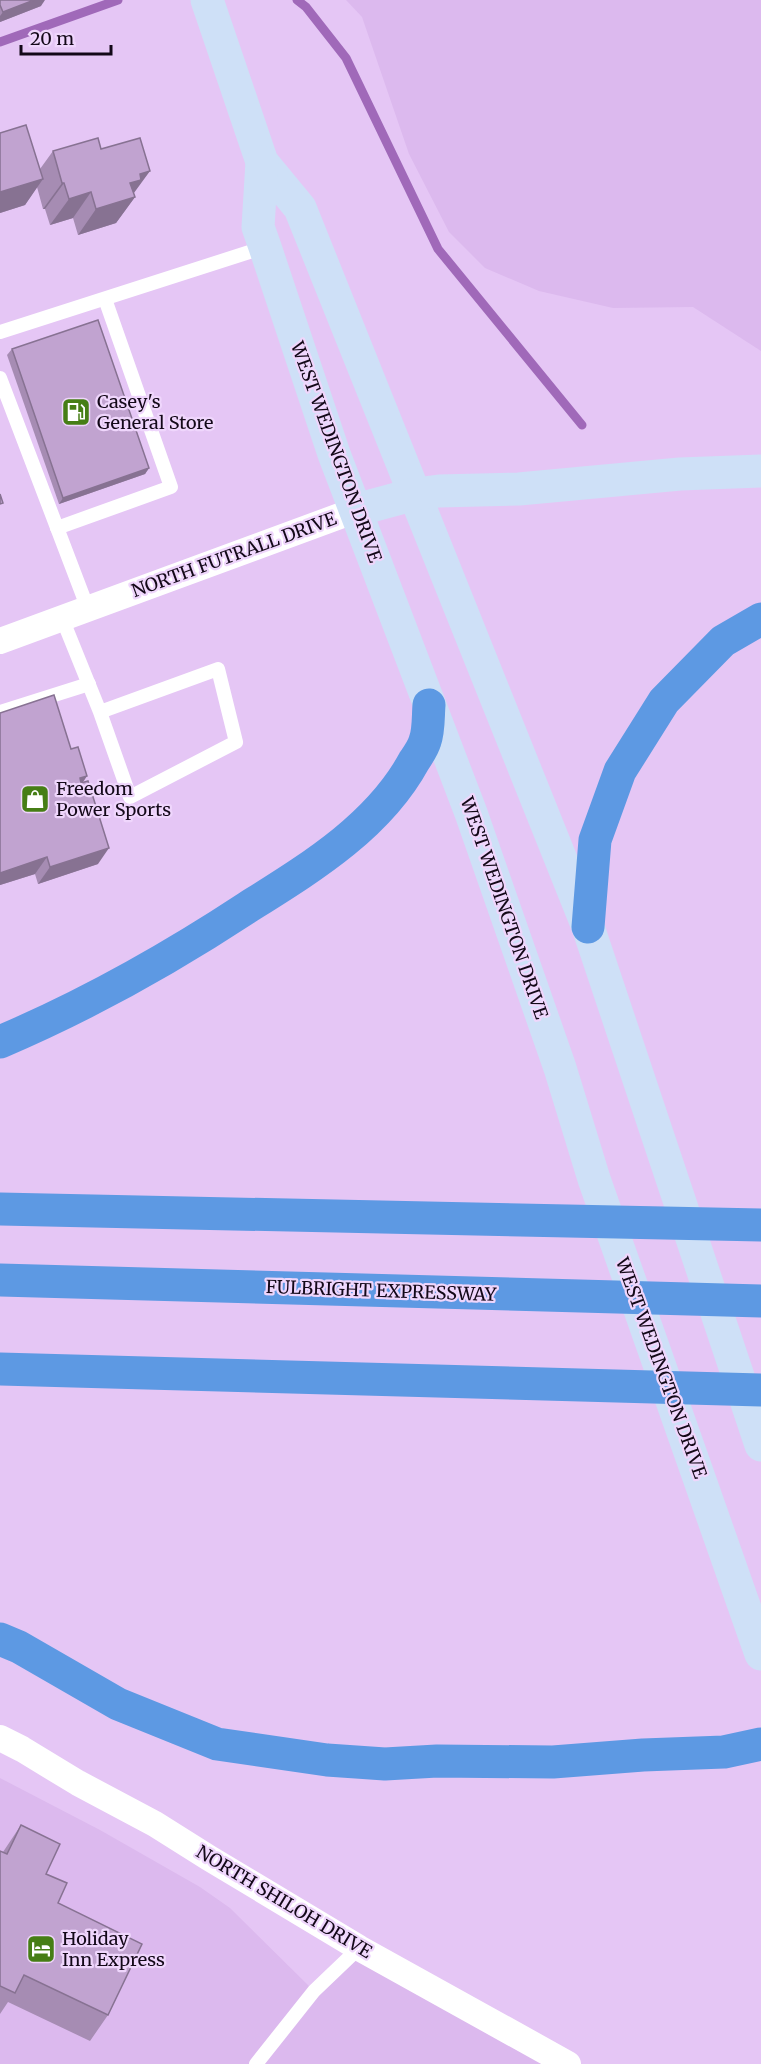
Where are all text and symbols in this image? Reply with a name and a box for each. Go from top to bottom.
scale bar [21,18,111,56]
text: 20 m [30,27,74,50]
street label: WEST WEDINGTON DRIVE [285,337,387,566]
place label: Casey's General Store [97,390,213,434]
fuel station icon: Casey's General Store [60,396,92,428]
street label: NORTH FUTRALL DRIVE [128,507,340,602]
place label: Freedom Power Sports [56,777,171,821]
shop icon: Freedom Power Sports [19,783,51,815]
street label: WEST WEDINGTON DRIVE [455,793,553,1022]
street label: WEST WEDINGTON DRIVE [610,1253,712,1482]
street label: FULBRIGHT EXPRESSWAY [265,1275,497,1306]
street label: NORTH SHILOH DRIVE [192,1840,377,1963]
place label: Holiday Inn Express [62,1927,165,1971]
hotel icon: Holiday Inn Express [25,1933,57,1965]

